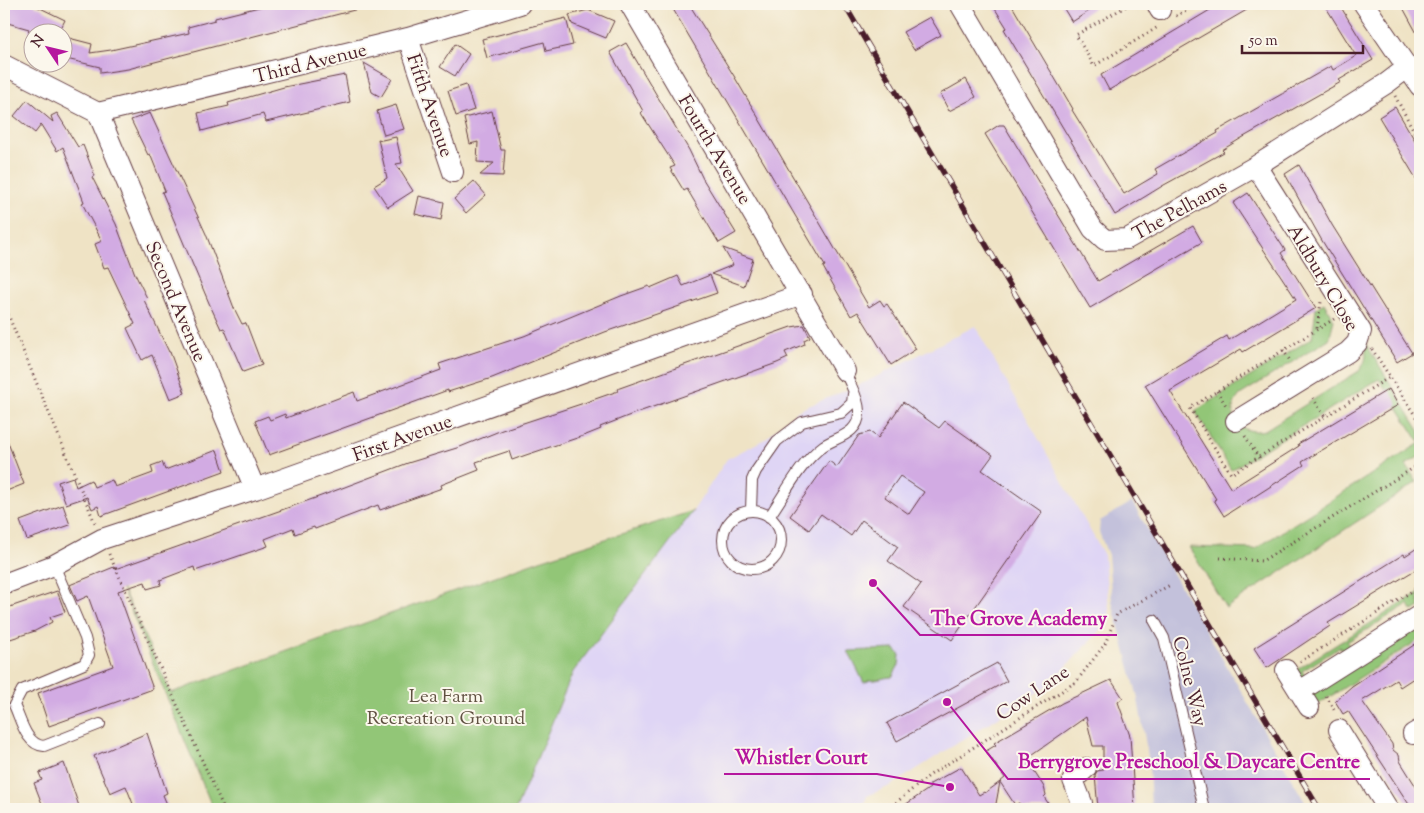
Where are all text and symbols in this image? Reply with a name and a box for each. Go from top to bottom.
north arrow [22,22,72,72]
scale bar [1242,22,1363,54]
text: N [28,31,50,52]
text: 50 m [1248,31,1278,52]
street label: Third Avenue [251,37,370,91]
street label: Fifth Avenue [398,51,459,161]
street label: Fourth Avenue [670,90,757,210]
street label: The Pelhams [1128,174,1232,248]
street label: Aldbury Close [1279,220,1365,337]
street label: Second Avenue [137,238,212,367]
street label: First Avenue [349,409,457,470]
callout: The Grove Academy [920,600,1117,635]
text: The Grove Academy [931,606,1107,635]
street label: Colne Way [1164,634,1213,730]
street label: Cow Lane [991,660,1075,728]
park label: Lea Farm Recreation Ground [367,684,525,733]
callout: Whistler Court [724,739,877,774]
callout: Berrygrove Preschool & Daycare Centre [1008,744,1370,779]
text: Whistler Court [734,745,868,774]
text: Berrygrove Preschool & Daycare Centre [1018,749,1360,778]

